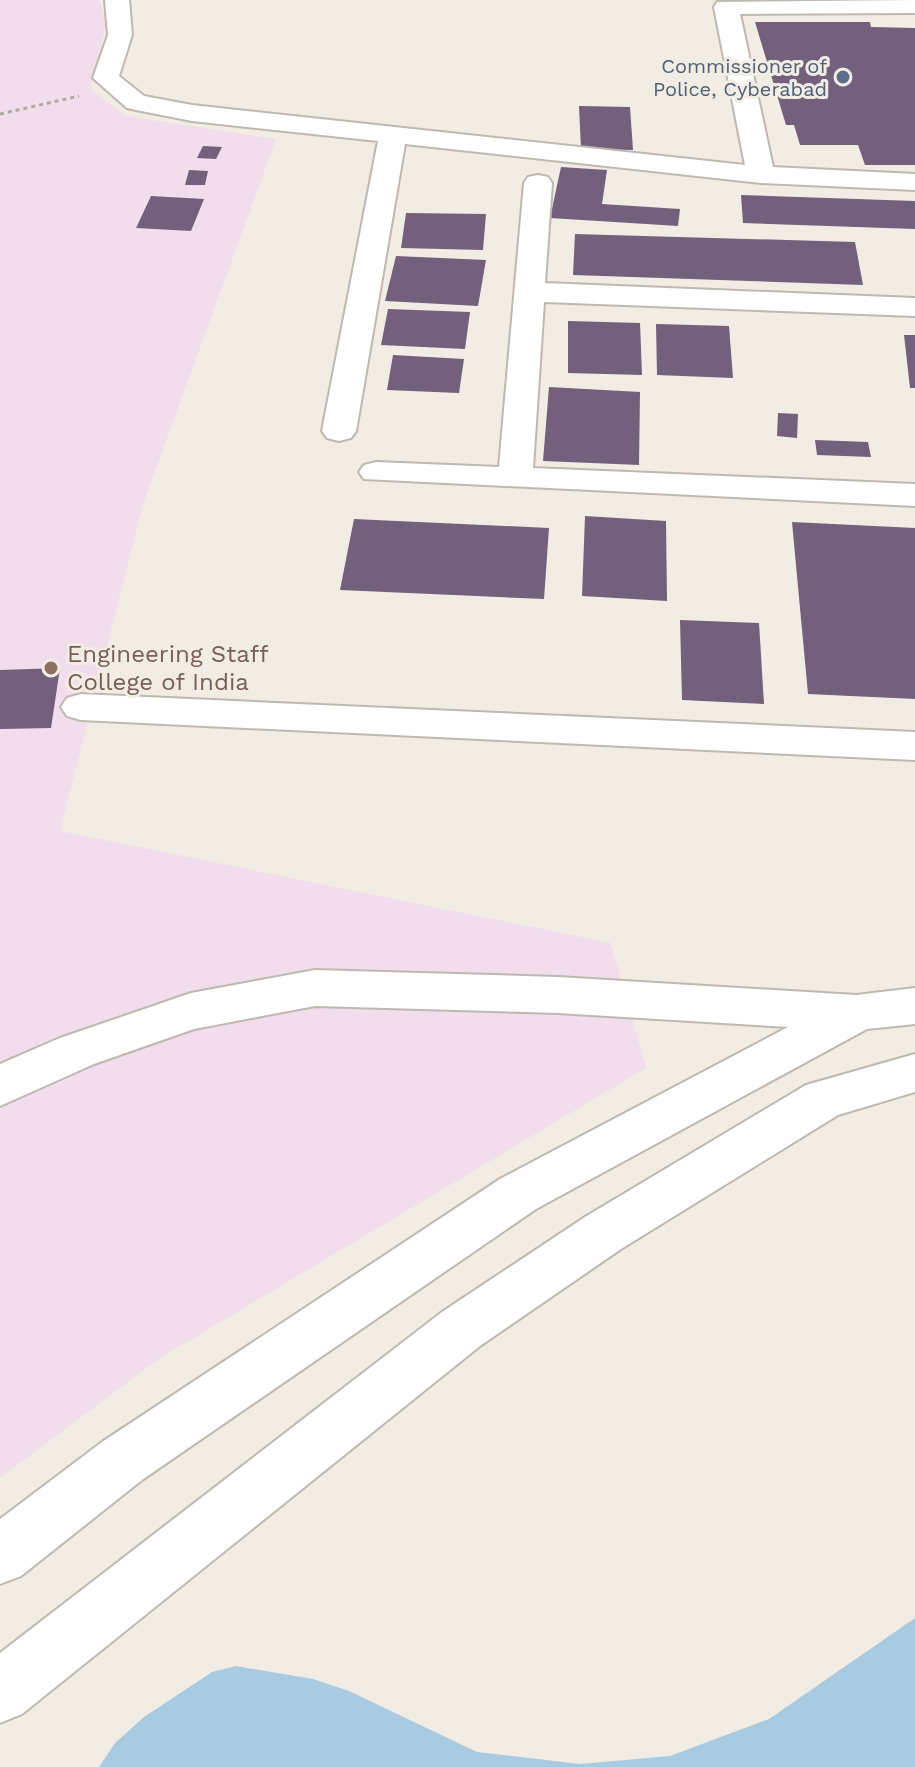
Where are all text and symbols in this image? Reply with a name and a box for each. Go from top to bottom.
place label: Commissioner of Police, Cyberabad [653,54,827,101]
marker: Commissioner of Police, Cyberabad [834,68,852,86]
place label: Engineering Staff College of India [67,640,269,696]
marker: Engineering Staff College of India [42,659,60,677]

